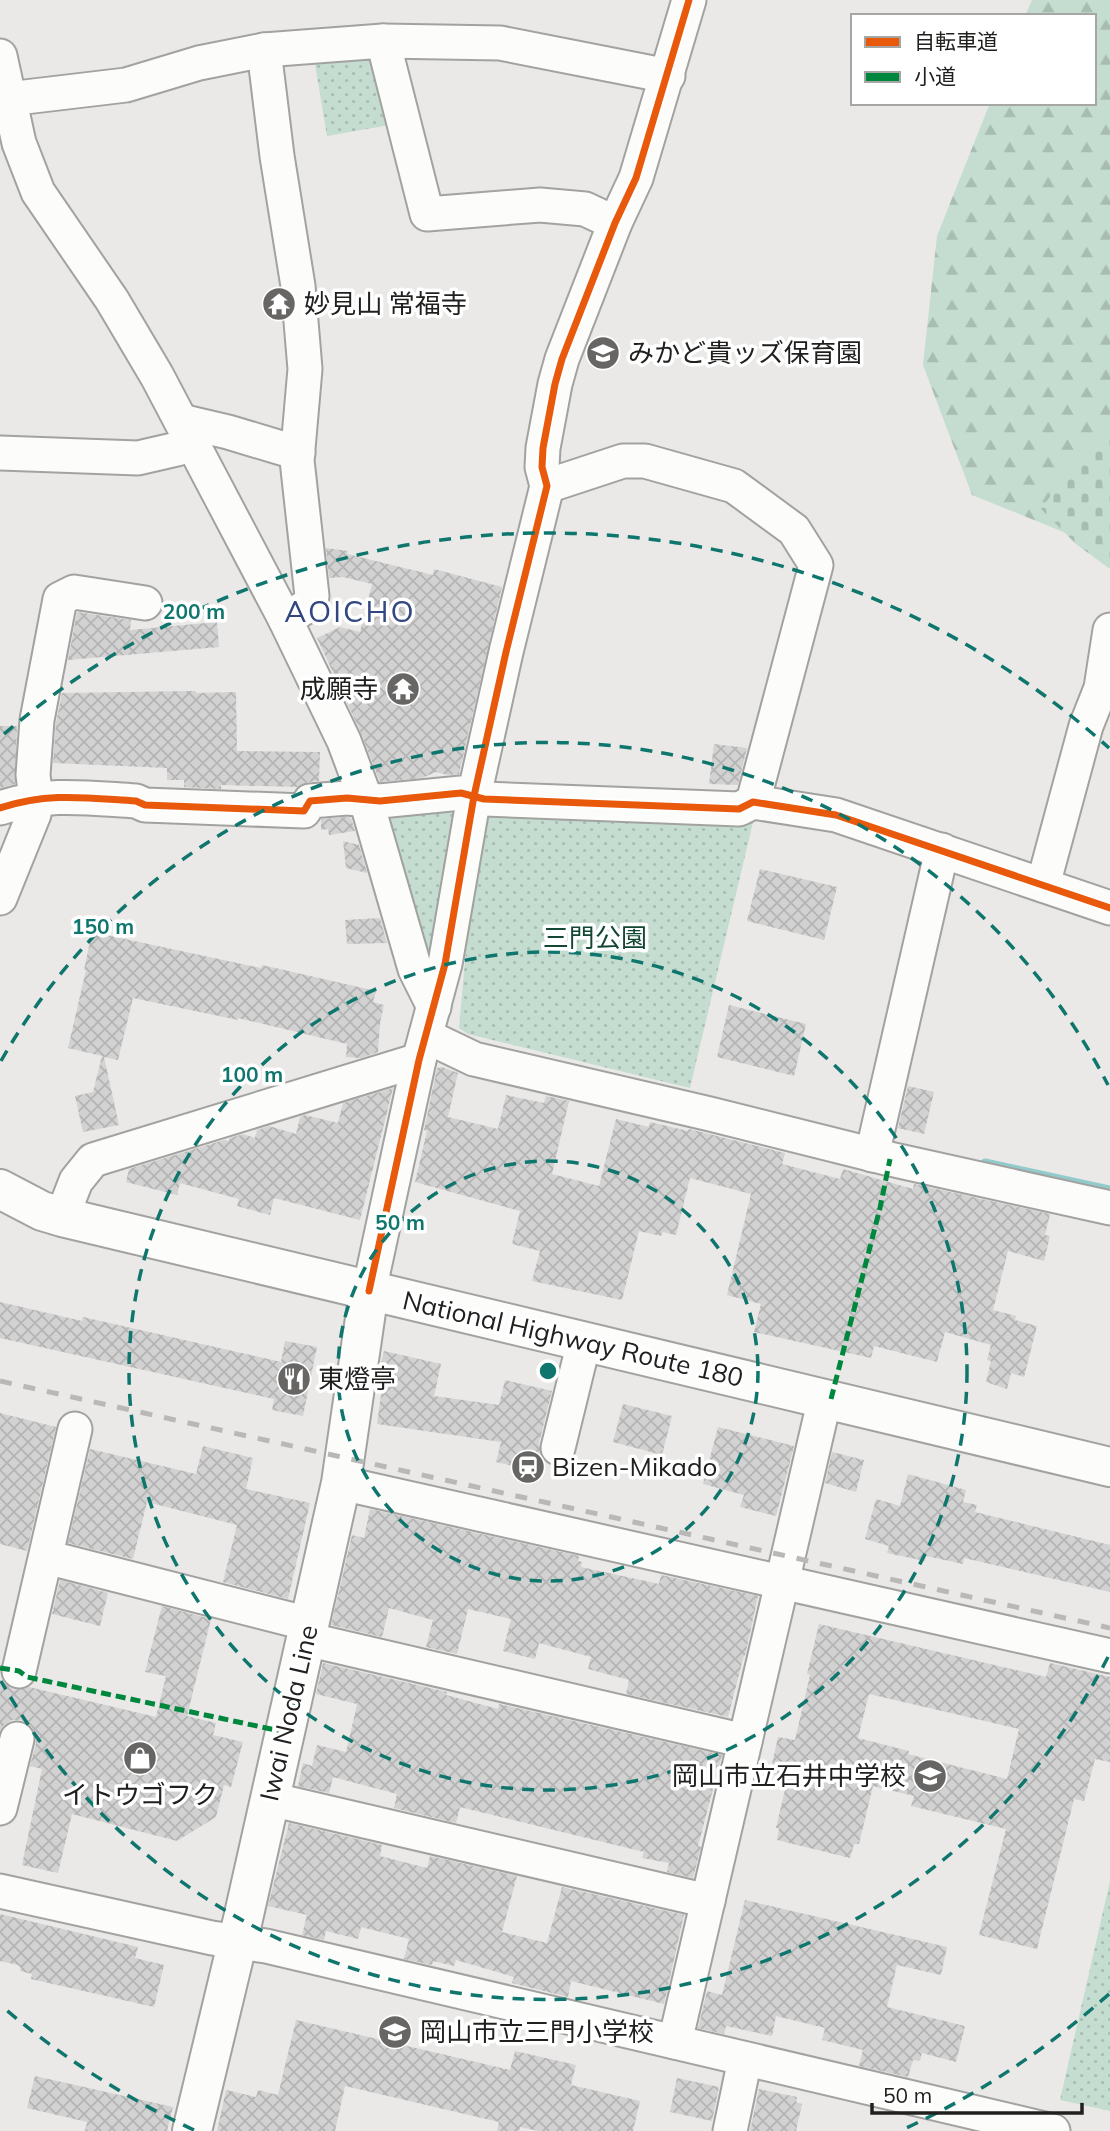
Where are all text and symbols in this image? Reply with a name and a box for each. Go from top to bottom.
legend [851,14,1096,105]
text: 自転車道 [914,28,998,54]
text: 小道 [914,63,956,89]
temple icon: 妙見山 常福寺 [260,285,298,323]
place label: 妙見山 常福寺 [304,287,467,320]
school or university icon: みかど貴ッズ保育園 [584,334,622,372]
place label: みかど貴ッズ保育園 [628,336,862,369]
district label: AOICHO [284,592,416,630]
text: 200 m [163,598,225,624]
temple icon: 成願寺 [384,670,422,708]
place label: 成願寺 [300,672,378,705]
text: 150 m [72,913,134,939]
park label: 三門公園 [543,921,647,954]
text: 100 m [221,1061,283,1087]
text: 50 m [375,1209,425,1235]
street label: National Highway Route 180 [400,1283,747,1394]
centre of rings [536,1359,560,1383]
restaurant icon: 東燈亭 [275,1360,313,1398]
place label: 東燈亭 [318,1362,396,1395]
station icon: Bizen-Mikado [509,1448,547,1486]
place label: Bizen-Mikado [552,1450,717,1483]
street label: Iwai Noda Line [252,1622,325,1804]
shop icon: イトウゴフク [121,1739,159,1777]
school or university icon: 岡山市立石井中学校 [911,1757,949,1795]
place label: 岡山市立石井中学校 [672,1759,906,1792]
place label: イトウゴフク [62,1778,218,1811]
school or university icon: 岡山市立三門小学校 [376,2013,414,2051]
place label: 岡山市立三門小学校 [420,2015,654,2048]
scale bar [872,2072,1082,2116]
text: 50 m [883,2082,932,2108]

